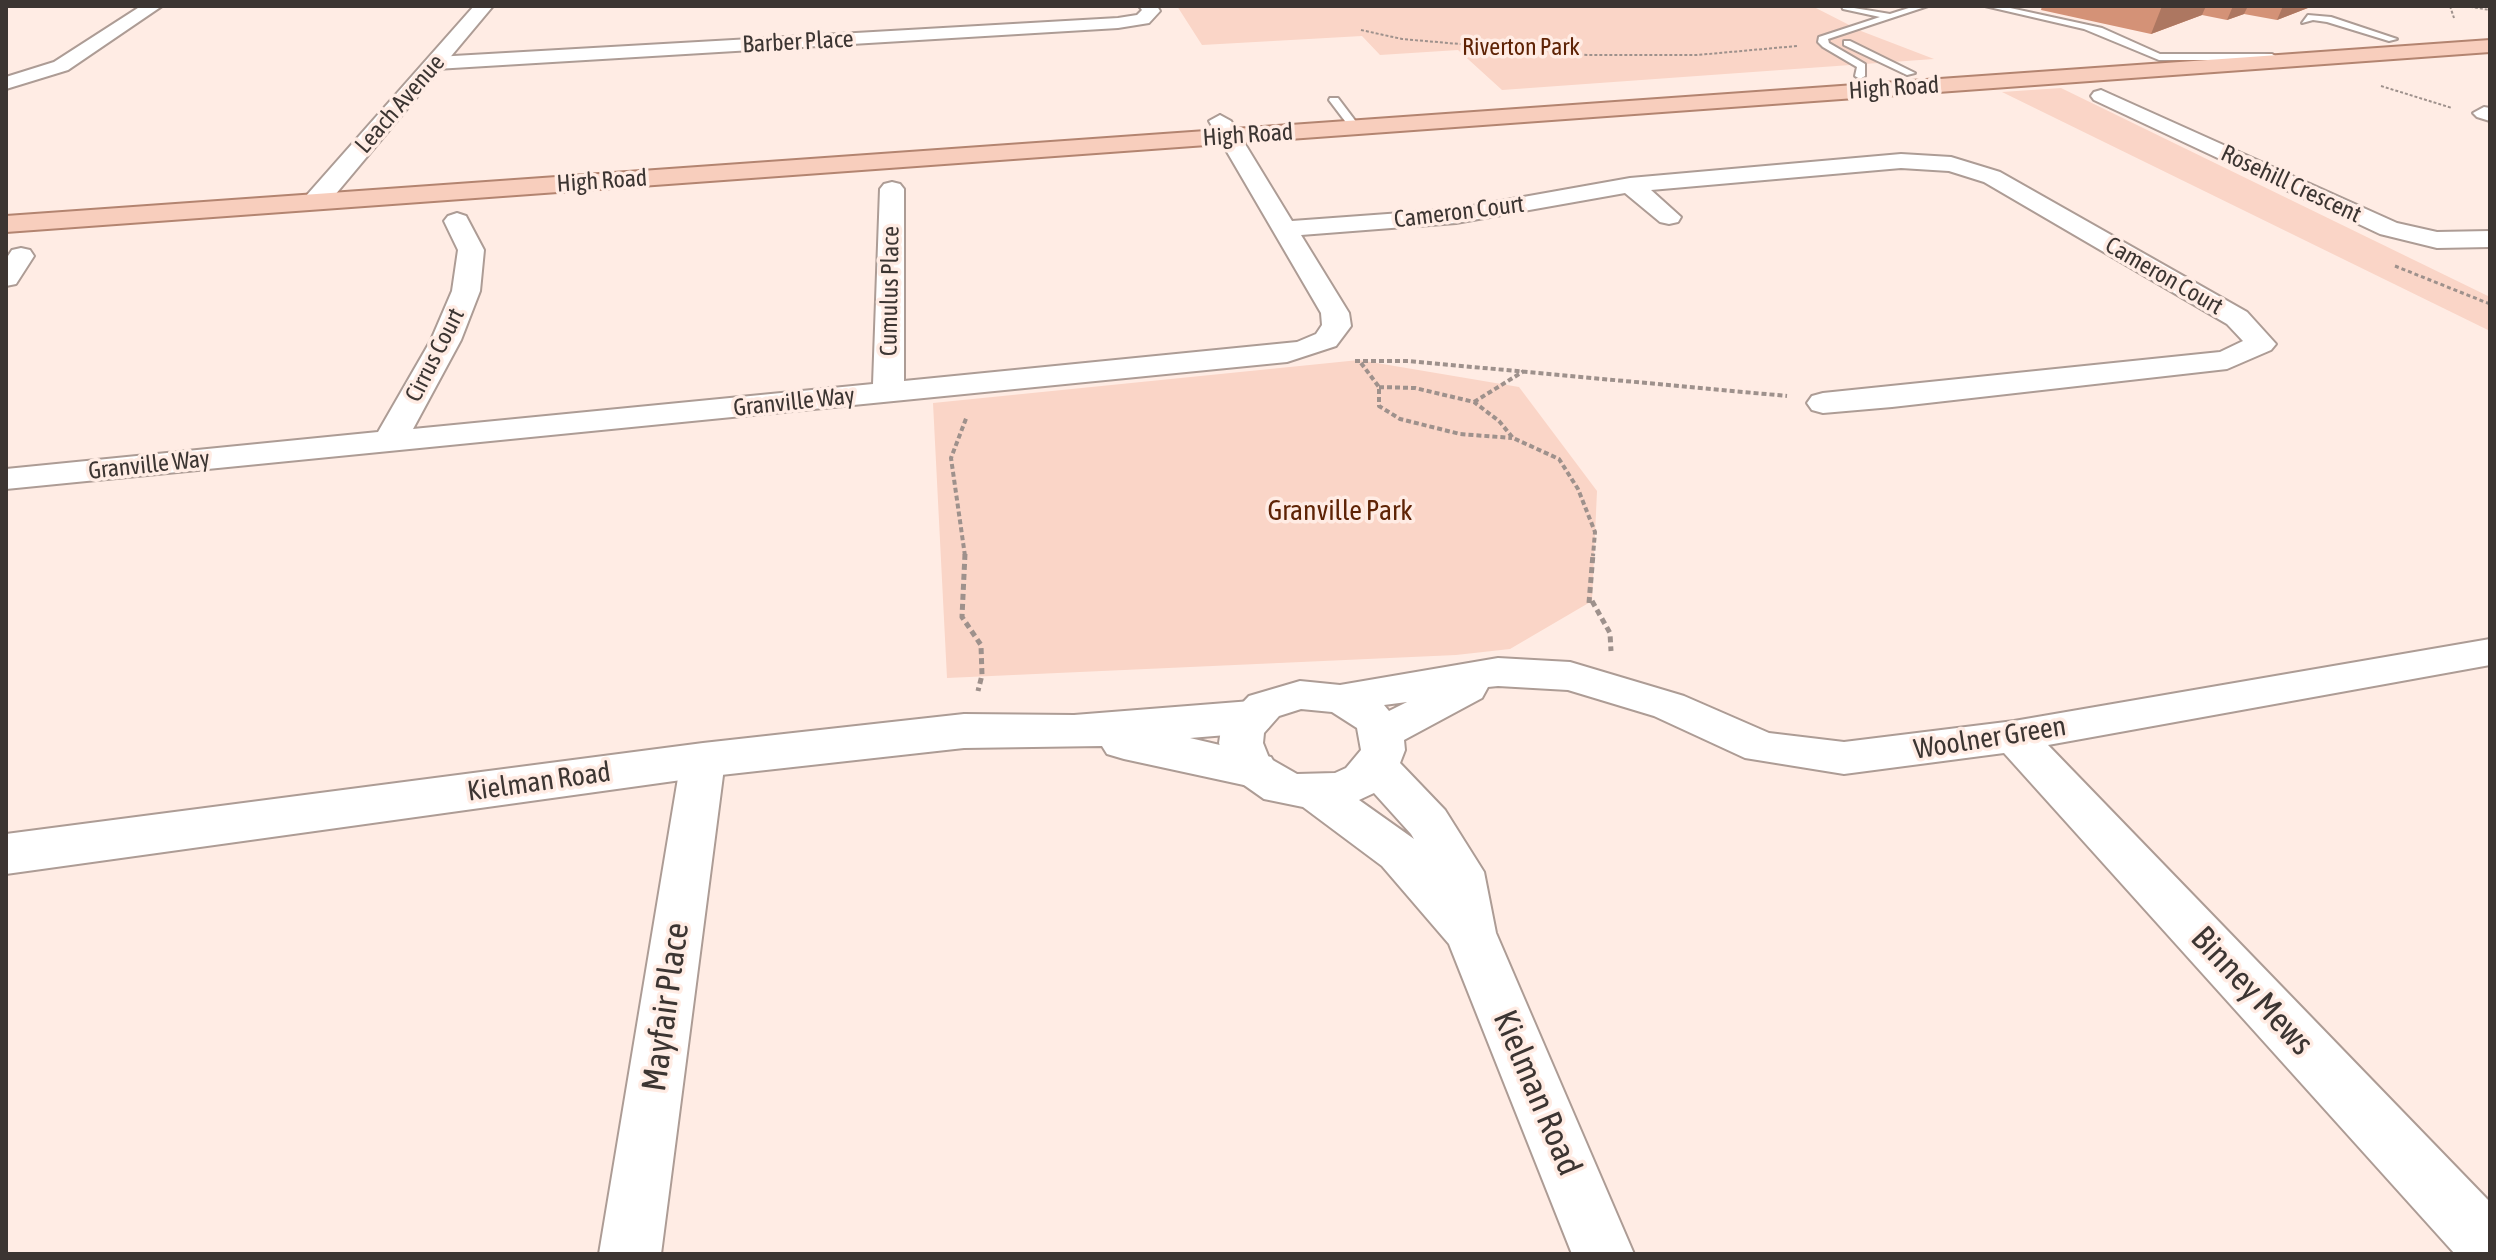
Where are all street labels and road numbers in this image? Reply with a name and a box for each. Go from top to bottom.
street label: Barber Place [742,25,854,59]
street label: Leach Avenue [349,49,451,159]
street label: High Road [1848,70,1940,106]
street label: High Road [1202,117,1294,153]
street label: Rosehill Crescent [2216,139,2366,229]
street label: High Road [556,163,648,199]
street label: Cameron Court [1392,190,1526,234]
street label: Cumulus Place [874,226,906,356]
street label: Cameron Court [2100,231,2228,321]
street label: Cirrus Court [399,303,471,407]
street label: Granville Way [732,381,856,423]
street label: Granville Way [87,444,211,486]
street label: Woolner Green [1912,709,2068,767]
street label: Kielman Road [465,755,613,809]
street label: Binney Mews [2182,918,2322,1064]
street label: Mayfair Place [634,920,698,1094]
street label: Kielman Road [1484,1004,1590,1182]

